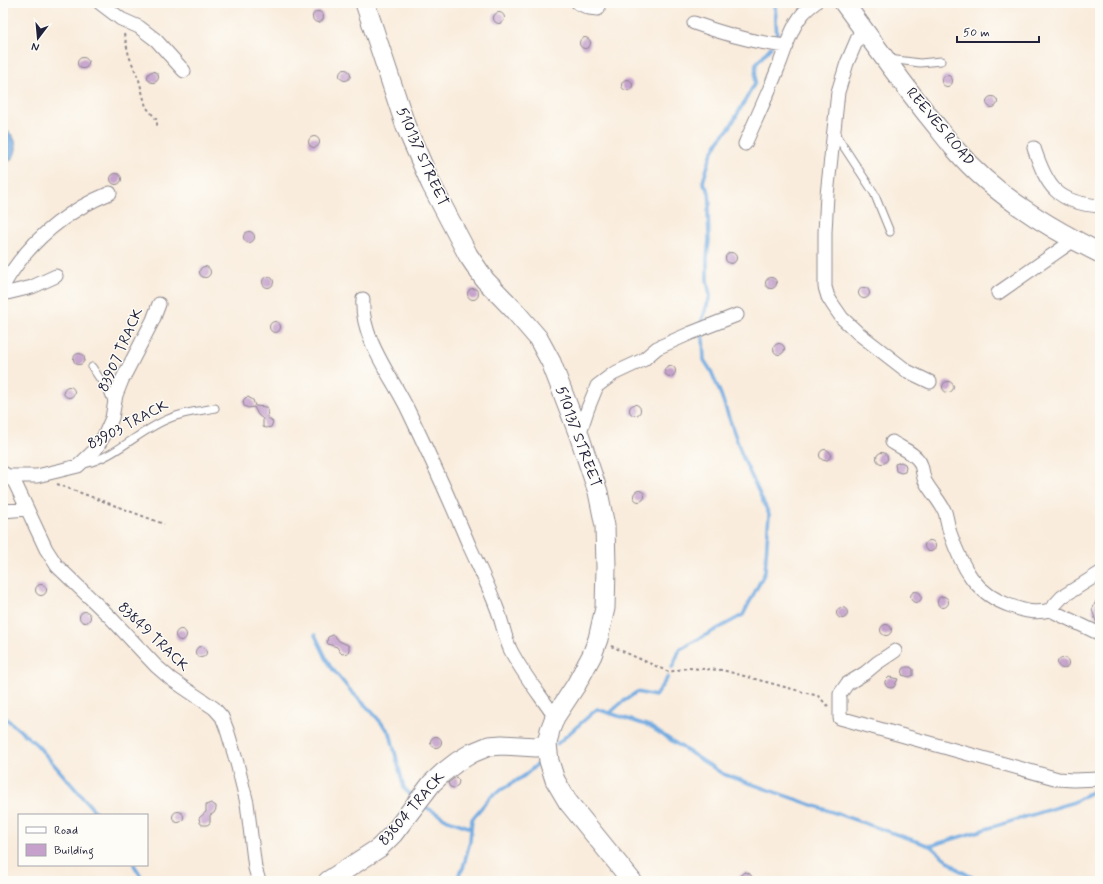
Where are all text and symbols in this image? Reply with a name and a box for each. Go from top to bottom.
north arrow [18,18,58,58]
scale bar [957,18,1039,44]
text: 50 m [963,25,990,41]
text: N [30,39,41,54]
street label: REEVES ROAD [901,83,979,171]
street label: 510137 STREET [391,104,453,210]
street label: 83907 TRACK [94,305,149,395]
street label: 510137 STREET [550,384,606,491]
street label: 83903 TRACK [84,395,172,455]
street label: 83849 TRACK [113,598,193,676]
street label: 83804 TRACK [374,768,450,850]
legend [18,814,148,866]
text: Road [54,823,78,839]
text: Building [54,843,94,860]

